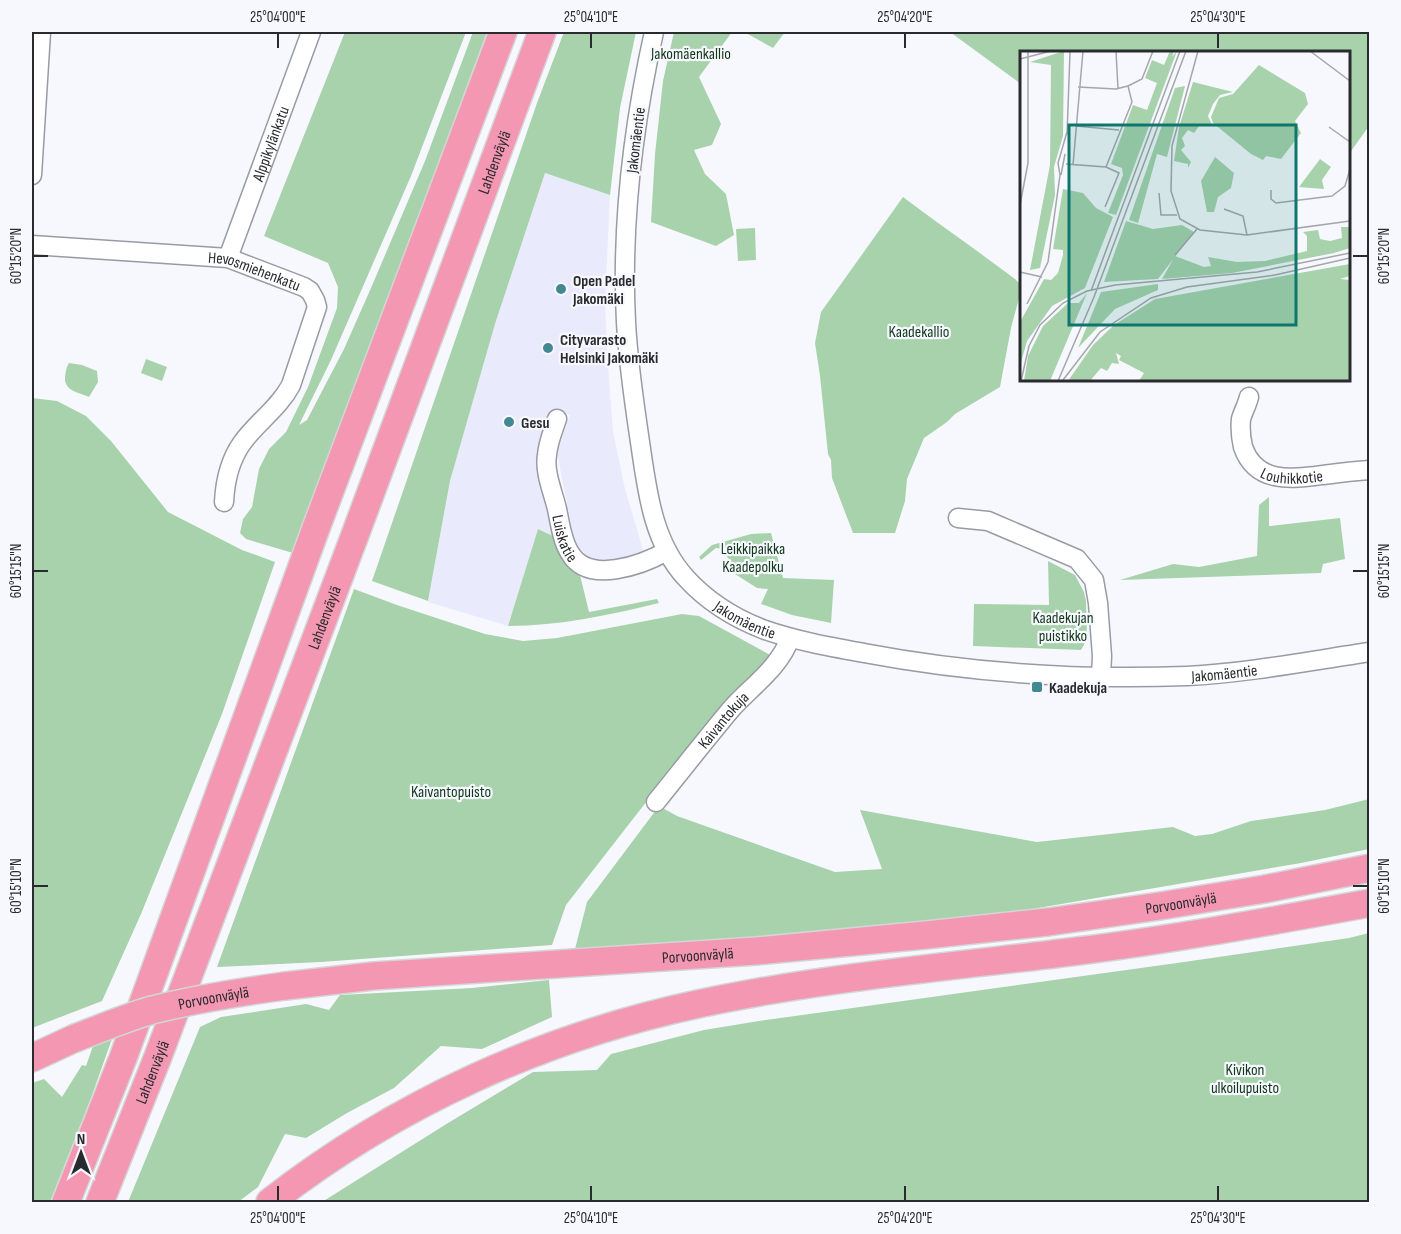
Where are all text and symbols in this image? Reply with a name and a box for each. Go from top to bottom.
text: 25°04'00"E [250,8,306,27]
text: 25°04'10"E [564,8,618,27]
text: 25°04'20"E [877,8,933,27]
text: 25°04'30"E [1190,8,1246,27]
park label: Jakomäenkallio [650,45,731,64]
inset map [1020,51,1350,381]
street label: Alppikylänkatu [249,104,294,185]
street label: Jakomäentie [623,106,650,175]
street label: Lahdenväylä [475,128,516,197]
text: 60°15'20"N [7,228,26,284]
text: 60°15'20"N [1375,228,1394,284]
street label: Hevosmiehenkatu [208,249,303,296]
place label: Open Padel Jakomäki [572,272,635,309]
marker: Open Padel Jakomäki [554,282,568,296]
park label: Kaadekallio [889,323,949,342]
place label: Cityvarasto Helsinki Jakomäki [560,331,658,368]
marker: Cityvarasto Helsinki Jakomäki [541,341,555,355]
place label: Gesu [521,414,549,433]
marker: Gesu [502,415,516,429]
street label: Louhikkotie [1257,464,1324,489]
street label: Luiskatie [547,514,581,566]
park label: Leikkipaikka Kaadepolku [721,540,785,577]
text: 60°15'15"N [7,544,26,598]
text: 60°15'15"N [1375,544,1394,598]
street label: Lahdenväylä [305,584,346,652]
street label: Jakomäentie [709,597,778,644]
park label: Kaadekujan puistikko [1032,609,1094,646]
street label: Jakomäentie [1190,661,1259,687]
place label: Kaadekuja [1049,679,1107,698]
marker: Kaadekuja [1030,680,1044,694]
street label: Kaivantokuja [695,688,753,753]
park label: Kaivantopuisto [411,783,491,802]
text: 60°15'10"N [7,858,26,914]
text: 60°15'10"N [1375,858,1394,914]
street label: Porvoonväylä [1144,889,1218,919]
street label: Porvoonväylä [661,944,734,968]
street label: Porvoonväylä [177,983,250,1015]
street label: Lahdenväylä [132,1038,174,1107]
park label: Kivikon ulkoilupuisto [1211,1061,1279,1098]
north arrow [51,1123,111,1183]
text: N [77,1130,85,1149]
text: 25°04'00"E [250,1209,306,1228]
text: 25°04'10"E [564,1209,618,1228]
text: 25°04'20"E [877,1209,933,1228]
text: 25°04'30"E [1190,1209,1246,1228]

